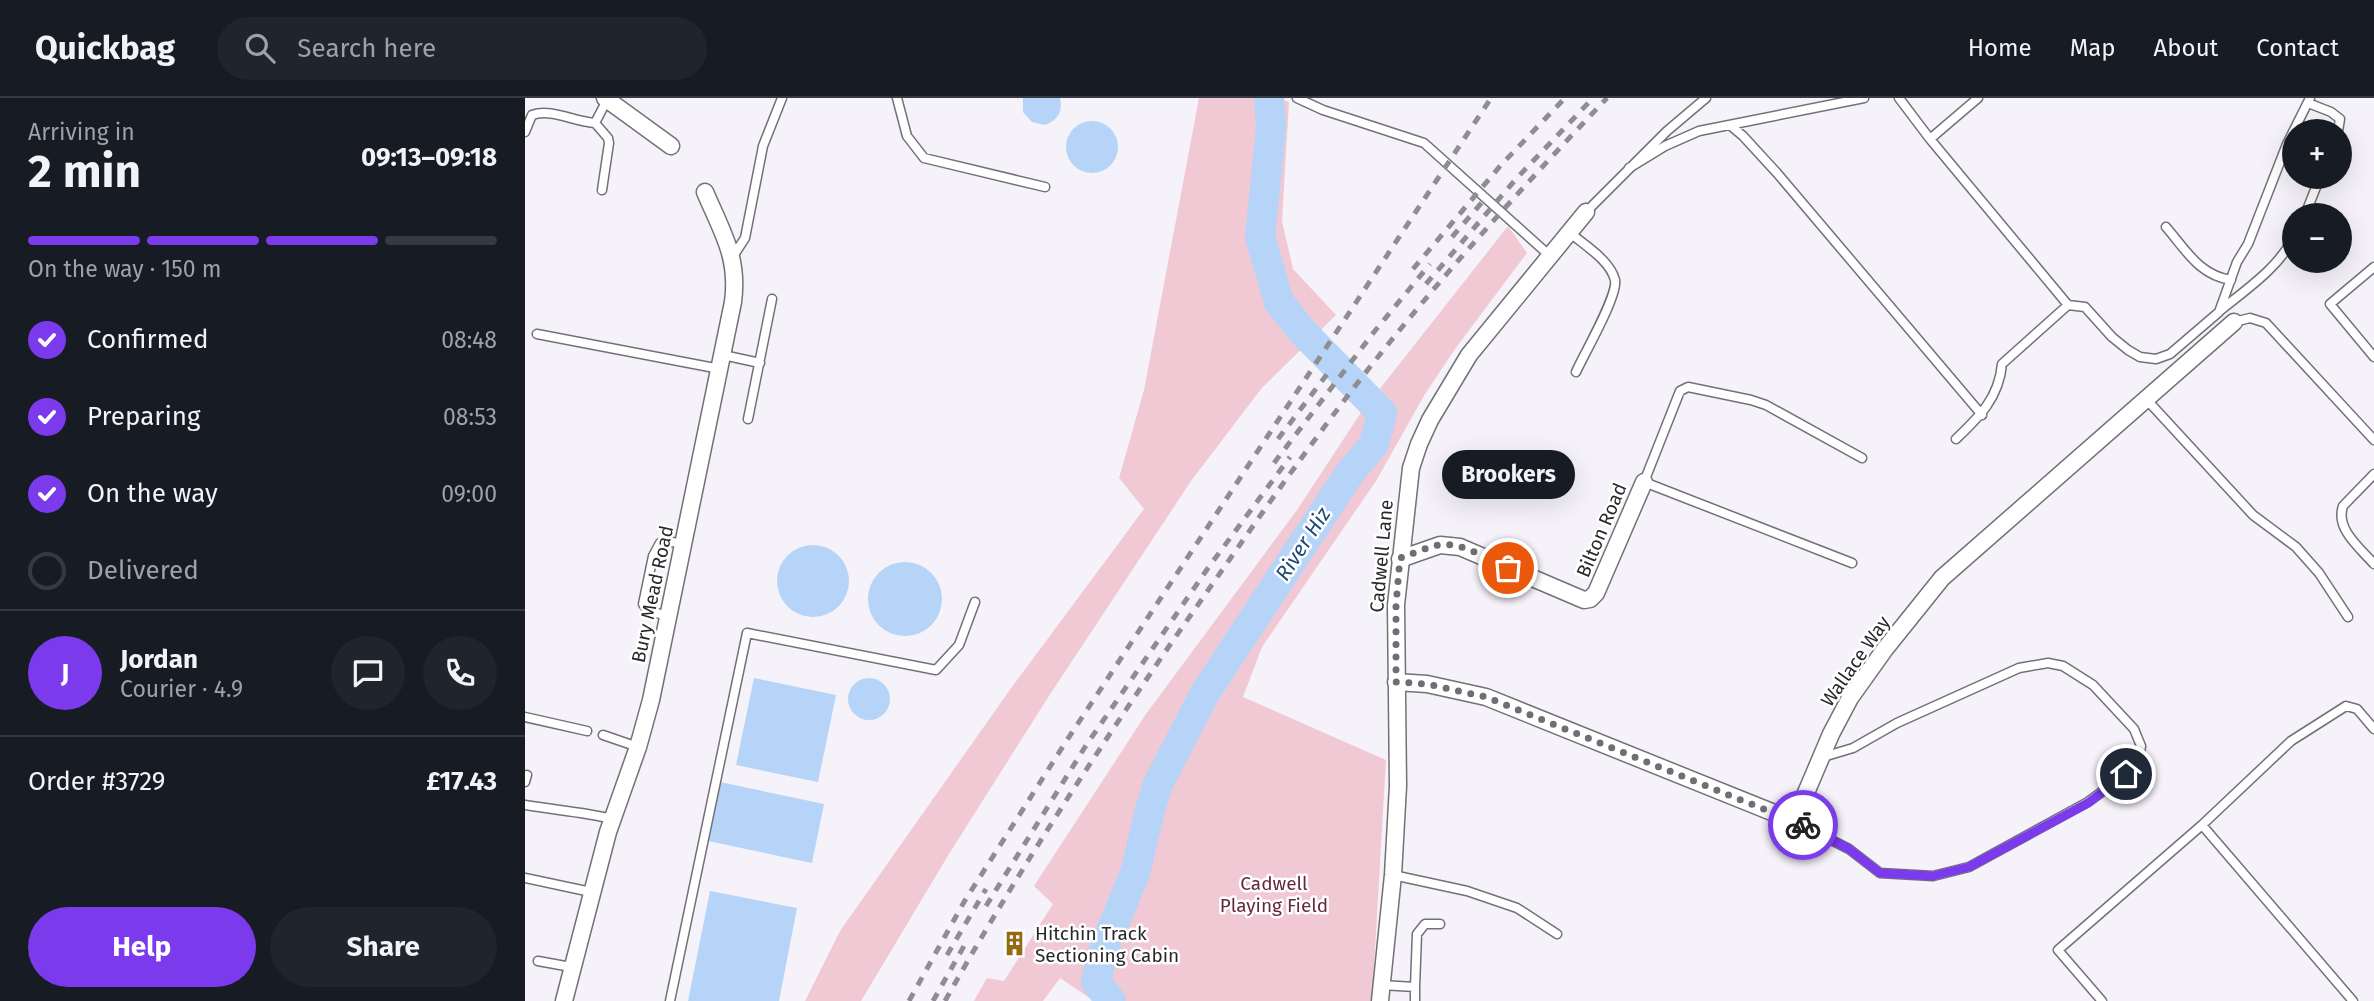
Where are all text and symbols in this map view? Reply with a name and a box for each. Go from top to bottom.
search box [217,17,707,80]
text: Quickbag [35,28,175,68]
icon: search [241,29,279,67]
text: Search here [297,33,436,64]
text: Home [1968,34,2032,62]
text: Map [2070,34,2116,62]
text: About [2154,34,2218,62]
text: Contact [2256,34,2339,62]
text: Arriving in [28,118,135,146]
map controls [2282,119,2352,273]
button: + [2282,119,2352,189]
text: 09:13–09:18 [361,142,497,173]
text: 2 min [28,144,141,199]
button: − [2282,203,2352,273]
text: On the way · 150 m [28,255,221,283]
icon: check [28,321,66,359]
text: Confirmed [87,324,208,355]
text: 08:48 [441,326,497,354]
icon: check [28,398,66,436]
text: Preparing [87,401,200,432]
text: 08:53 [443,403,497,431]
callout: Brookers [1441,449,1575,498]
text: Brookers [1461,460,1556,488]
icon: check [28,475,66,513]
text: On the way [87,478,218,509]
text: 09:00 [441,480,497,508]
street label: Bilton Road [1571,480,1632,581]
street label: Cadwell Lane [1365,499,1398,614]
water label: River Hiz [1270,502,1337,585]
street label: Bury Mead Road [627,523,678,665]
pin [1478,538,1538,598]
icon: bag [1489,549,1527,587]
text: Delivered [87,555,199,586]
street label: Wallace Way [1816,611,1895,711]
button: chat [331,636,405,710]
button: phone [423,636,497,710]
text: Jordan [120,644,198,675]
text: J [61,658,69,689]
text: Courier · 4.9 [120,675,243,703]
pin [2096,744,2156,804]
icon: home [2107,755,2145,793]
text: Order #3729 [28,766,165,797]
text: £17.43 [426,766,497,797]
courier [1768,790,1838,860]
icon: bike [1784,806,1822,844]
park label: Cadwell Playing Field [1220,872,1328,917]
button: Help [28,907,256,987]
button: Share [270,907,497,987]
place label: Hitchin Track Sectioning Cabin [1035,922,1179,967]
building icon: Hitchin Track Sectioning Cabin [1001,930,1029,958]

